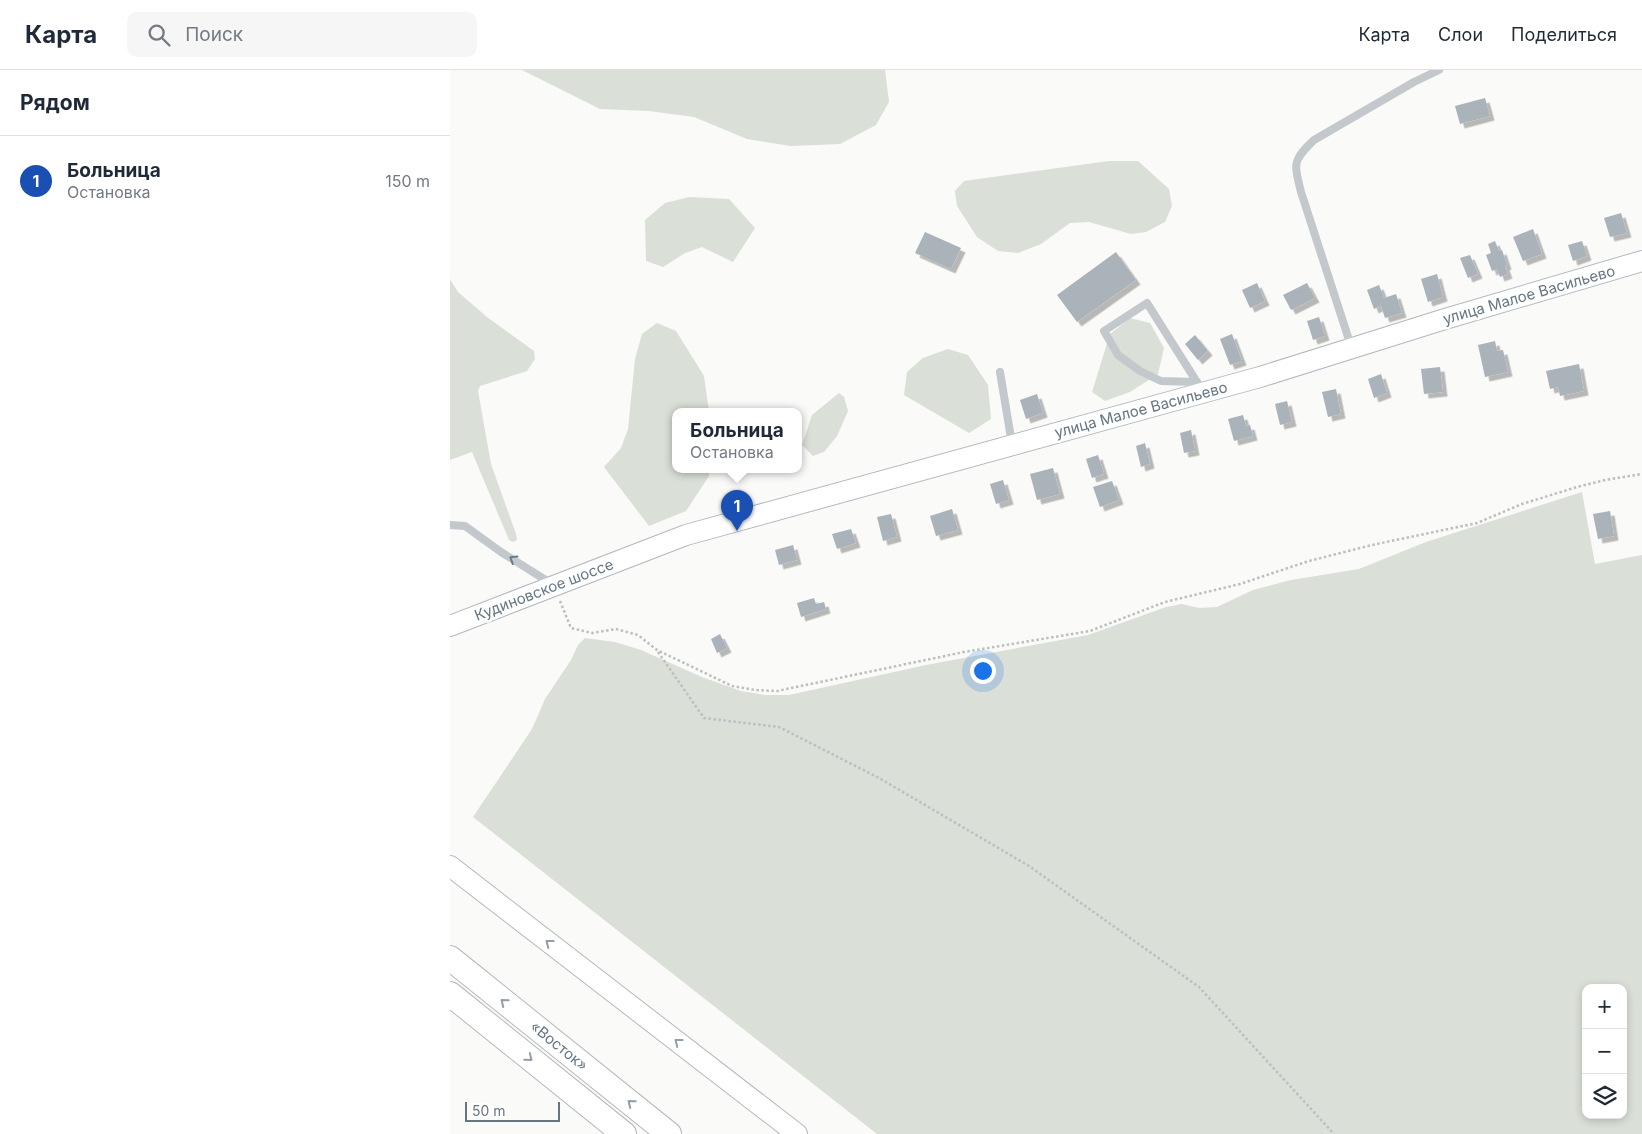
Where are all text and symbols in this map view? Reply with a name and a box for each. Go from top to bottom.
search box [127,12,477,57]
text: Карта [25,20,97,49]
icon: search [145,21,173,49]
text: Поиск [185,23,243,46]
text: Карта [1358,24,1410,45]
text: Слои [1438,24,1483,45]
text: Поделиться [1511,24,1617,45]
text: Рядом [20,90,90,115]
text: Больница [67,159,161,182]
text: 1 [33,171,39,191]
text: 150 m [385,171,430,191]
text: Остановка [67,182,151,202]
street label: улица Малое Васильево [1441,261,1617,328]
street label: улица Малое Васильево [1052,377,1229,442]
popup [672,408,802,473]
text: Больница [690,419,784,442]
text: Остановка [690,442,774,462]
pin: 1 [721,490,753,531]
street label: Кудиновское шоссе [472,554,616,625]
one-way arrow [509,556,518,566]
your location [970,658,996,684]
one-way arrow [546,940,555,949]
map controls [1582,984,1627,1119]
button: + [1582,984,1627,1029]
one-way arrow [501,999,510,1007]
street label: «Восток» [527,1017,592,1075]
button: − [1582,1029,1627,1074]
one-way arrow [675,1040,684,1048]
one-way arrow [523,1052,532,1060]
button: layers [1582,1074,1627,1119]
scale bar [465,1099,560,1122]
one-way arrow [627,1100,636,1109]
text: 50 m [472,1102,506,1119]

